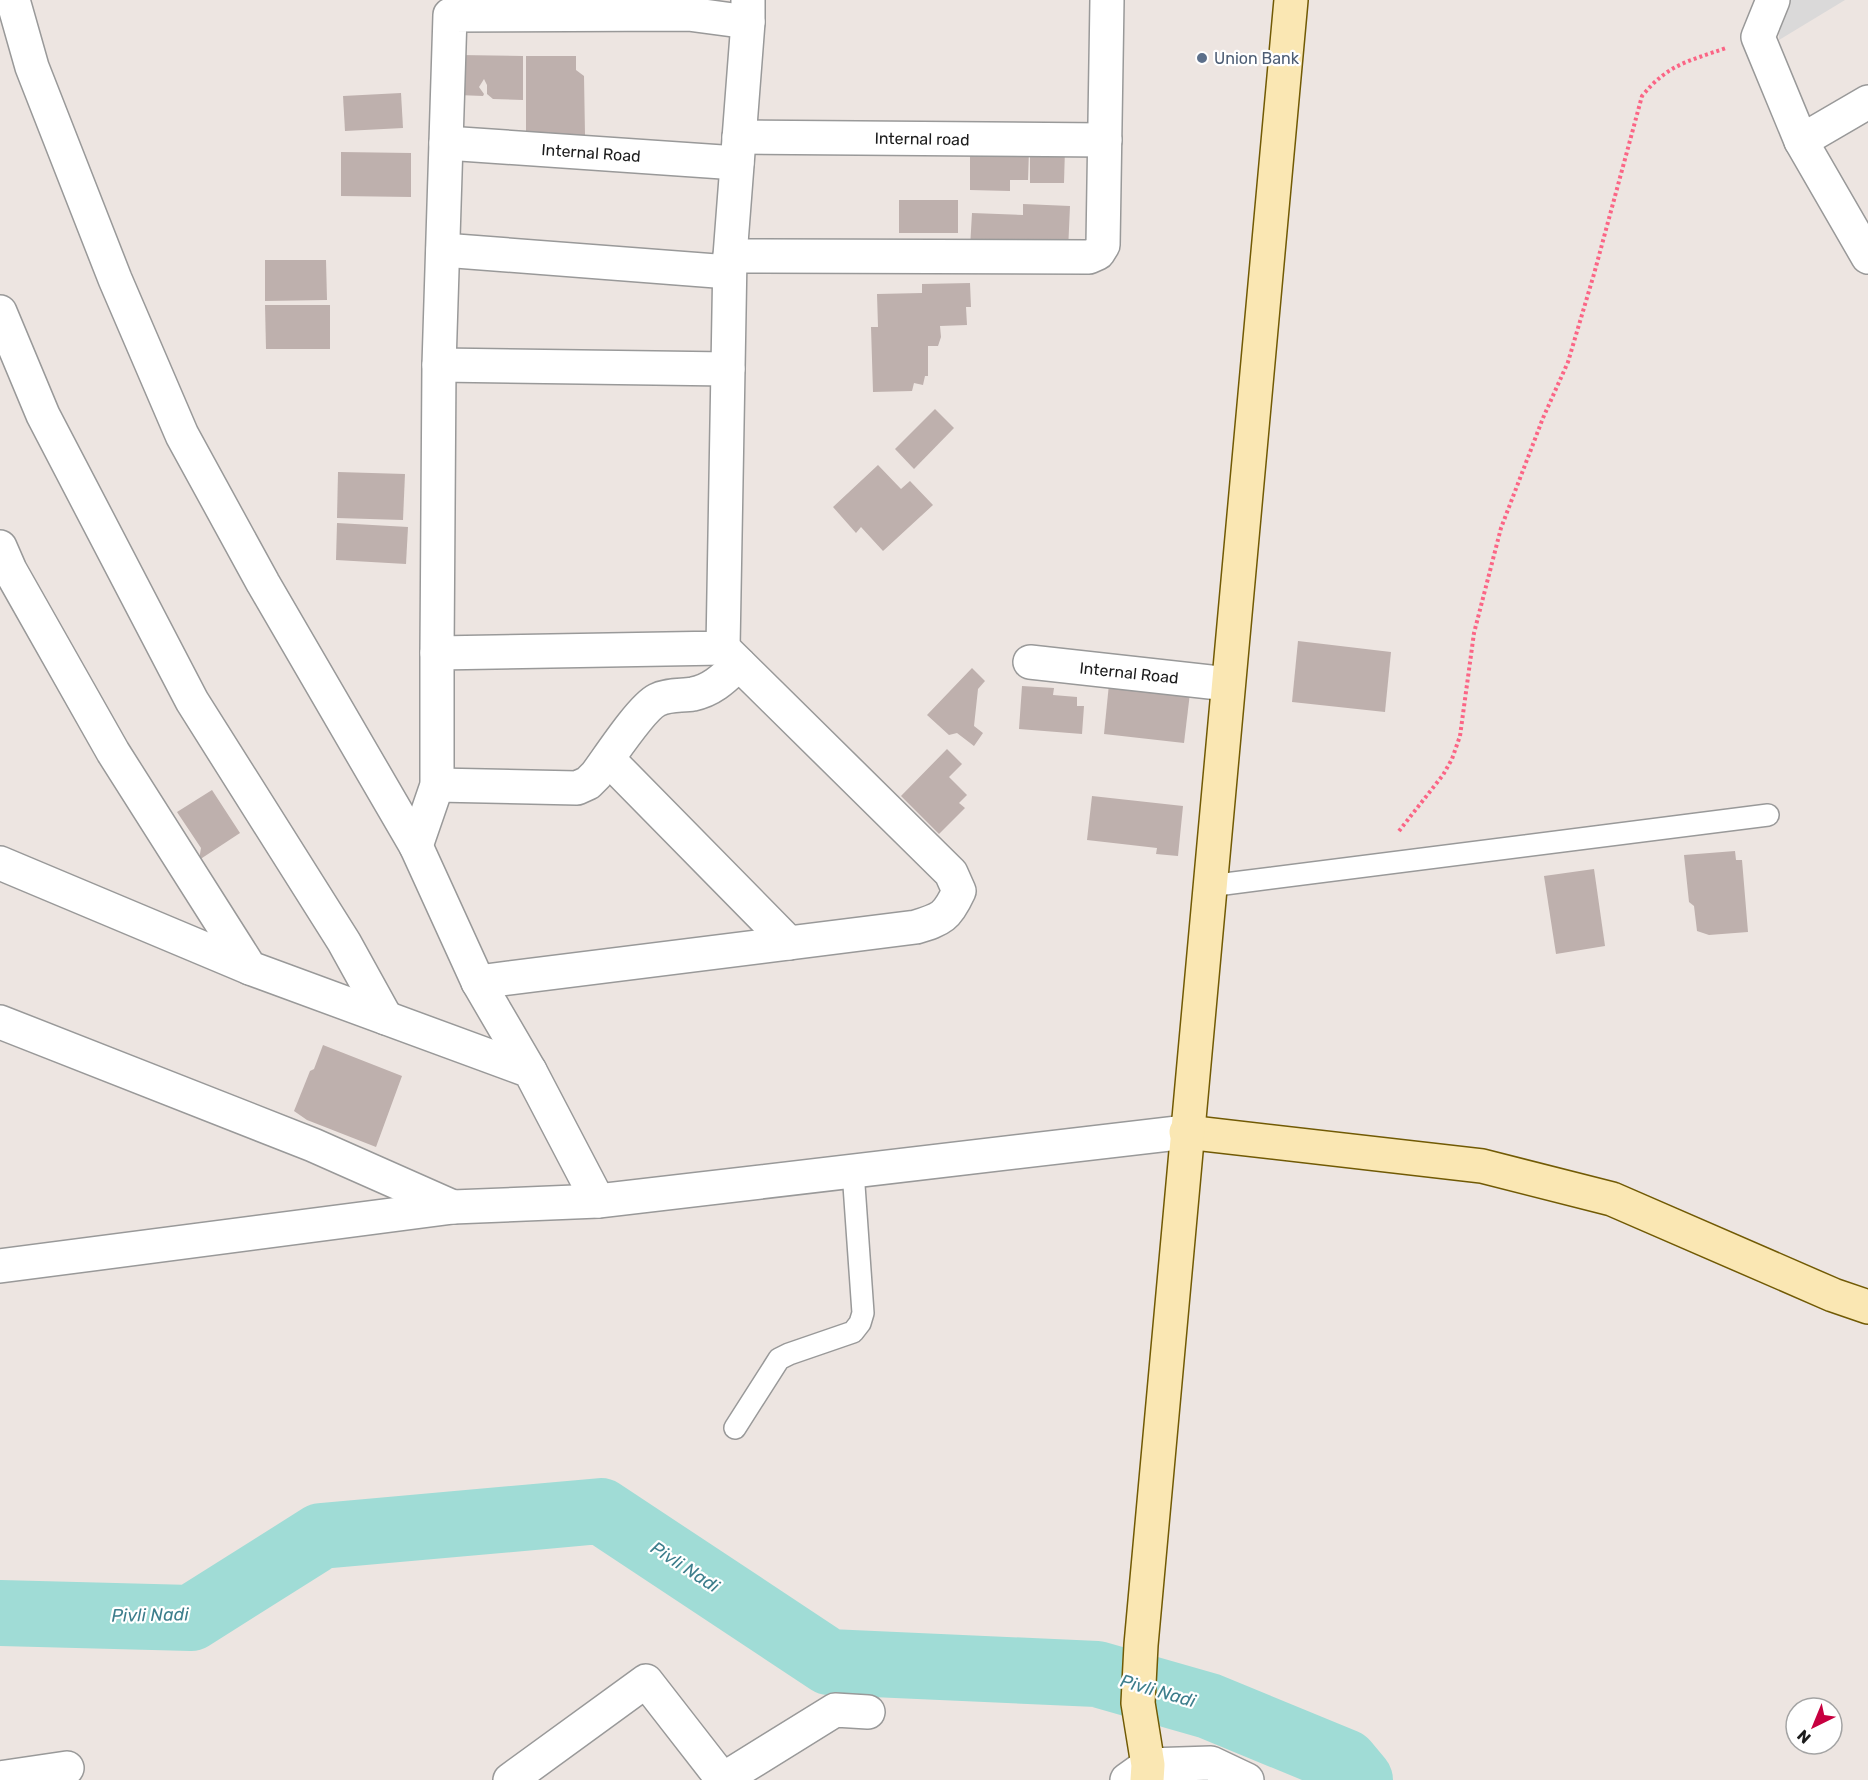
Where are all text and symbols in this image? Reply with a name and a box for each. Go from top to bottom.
place label: Union Bank [1214,49,1300,68]
marker: Union Bank [1195,51,1209,65]
street label: Internal road [874,129,970,149]
street label: Internal Road [541,140,641,166]
street label: Internal Road [1079,658,1179,688]
water label: Pivli Nadi [647,1537,724,1598]
water label: Pivli Nadi [111,1603,189,1627]
water label: Pivli Nadi [1118,1670,1199,1712]
north arrow [1784,1696,1844,1756]
text: N [1793,1726,1815,1747]

